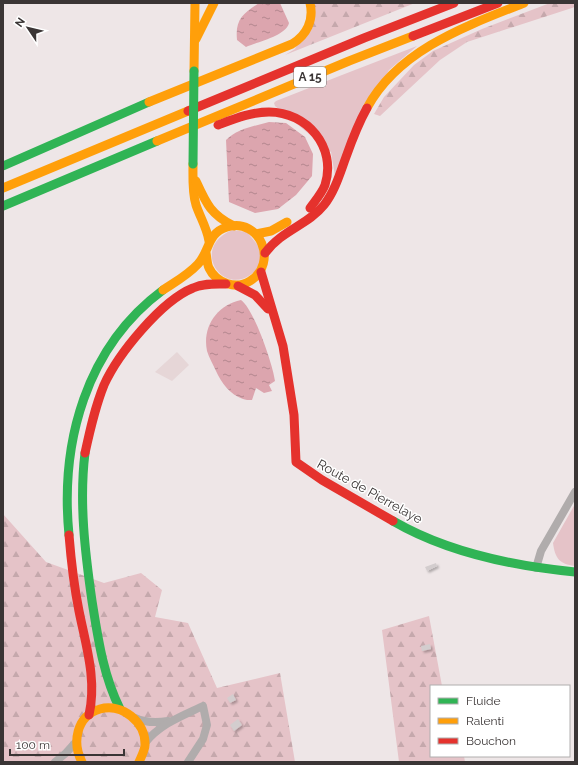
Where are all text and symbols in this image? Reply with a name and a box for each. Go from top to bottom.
north arrow [8,8,48,48]
text: N [12,15,28,30]
road number: A 15 [294,67,326,87]
street label: Route de Pierrelaye [315,456,425,527]
legend [430,685,570,757]
text: Fluide [466,694,501,708]
text: Ralenti [466,714,504,728]
scale bar [10,731,124,757]
text: Bouchon [466,734,516,748]
text: 100 m [16,738,50,752]

